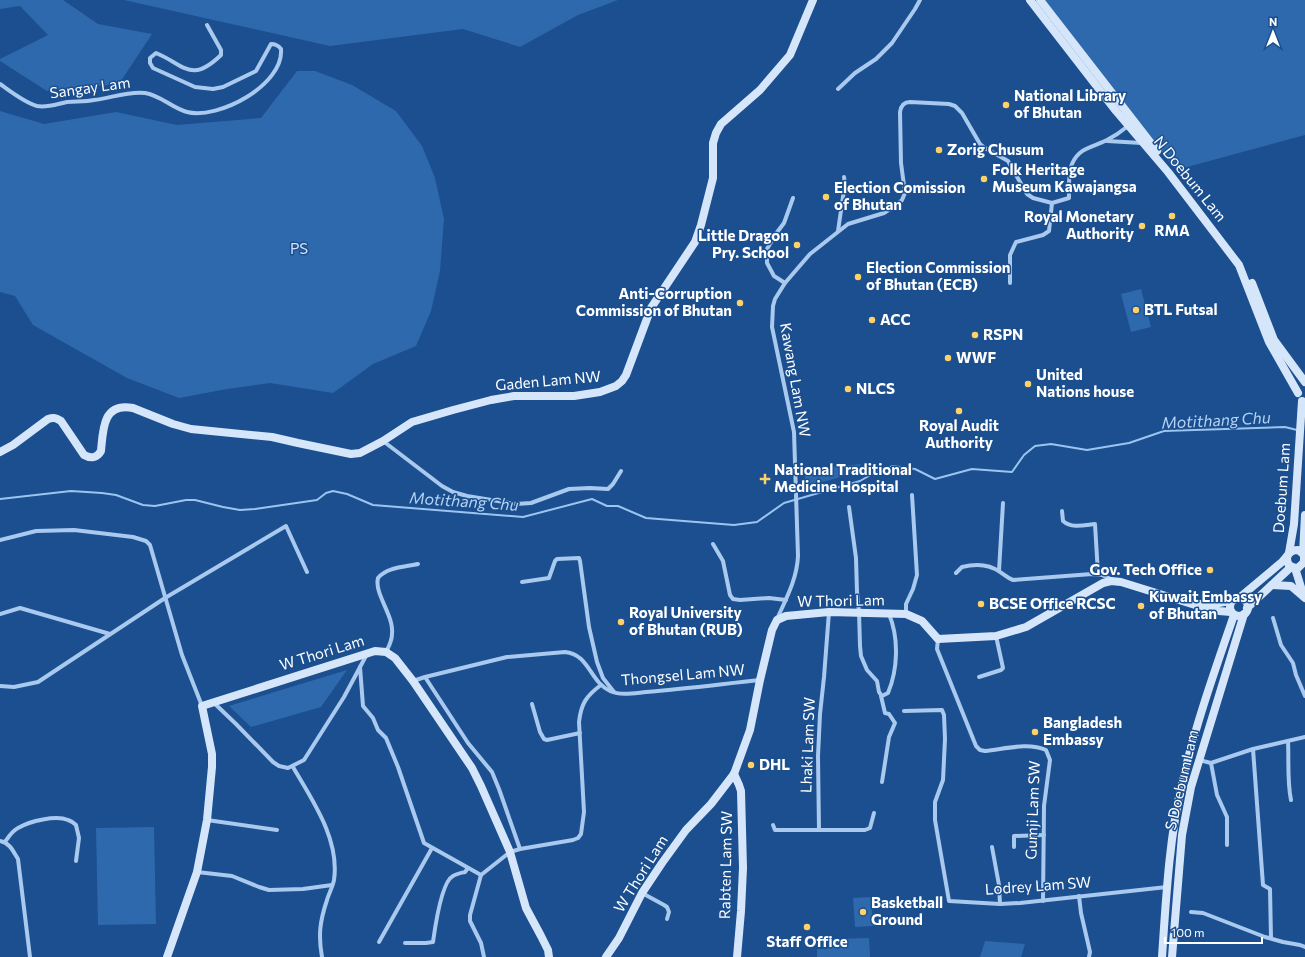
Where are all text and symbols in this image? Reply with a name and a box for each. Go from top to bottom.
north arrow [1253,12,1293,52]
text: N [1269,15,1277,28]
street label: Sangay Lam [48,72,131,102]
place label: National Library of Bhutan [1014,86,1127,121]
marker: National Library of Bhutan [1001,100,1011,110]
street label: N Doebum Lam [1151,132,1231,225]
place label: Zorig Chusum [947,140,1044,158]
marker: Zorig Chusum [934,145,944,155]
place label: Folk Heritage Museum Kawajangsa [992,160,1137,195]
marker: Folk Heritage Museum Kawajangsa [979,174,989,184]
place label: Election Comission of Bhutan [834,178,965,213]
marker: Election Comission of Bhutan [821,192,831,202]
place label: Royal Monetary Authority [1024,207,1135,242]
marker: RMA [1167,211,1177,221]
marker: Royal Monetary Authority [1137,221,1147,231]
place label: RMA [1154,221,1190,239]
place label: Little Dragon Pry. School [698,226,789,261]
park label: PS [290,239,308,257]
marker: Little Dragon Pry. School [792,240,802,250]
place label: Election Commission of Bhutan (ECB) [866,258,1011,293]
marker: Election Commission of Bhutan (ECB) [853,272,863,282]
place label: Anti-Corruption Commission of Bhutan [576,284,732,319]
marker: Anti-Corruption Commission of Bhutan [735,298,745,308]
place label: BTL Futsal [1144,300,1218,318]
marker: BTL Futsal [1131,305,1141,315]
place label: ACC [880,310,911,328]
marker: ACC [867,315,877,325]
street label: Kawang Lam NW [777,321,815,439]
place label: RSPN [983,325,1023,343]
marker: RSPN [970,330,980,340]
place label: WWF [956,348,996,366]
marker: WWF [943,353,953,363]
place label: United Nations house [1036,365,1134,400]
street label: Gaden Lam NW [494,366,601,394]
place label: NLCS [856,379,895,397]
marker: United Nations house [1023,379,1033,389]
marker: NLCS [843,384,853,394]
marker: Royal Audit Authority [954,406,964,416]
water label: Motithang Chu [1161,407,1271,432]
place label: Royal Audit Authority [919,416,999,451]
street label: Doebum Lam [1269,442,1293,534]
place label: National Traditional Medicine Hospital [774,460,912,495]
marker: National Traditional Medicine Hospital [759,473,771,485]
water label: Motithang Chu [409,487,519,514]
place label: Gov. Tech Office [1090,560,1202,578]
marker: Gov. Tech Office [1205,565,1215,575]
place label: Kuwait Embassy of Bhutan [1149,587,1263,622]
street label: W Thori Lam [797,590,885,610]
place label: BCSE Office RCSC [989,594,1116,612]
marker: BCSE Office RCSC [976,599,986,609]
marker: Kuwait Embassy of Bhutan [1136,601,1146,611]
place label: Royal University of Bhutan (RUB) [629,603,743,638]
marker: Royal University of Bhutan (RUB) [616,617,626,627]
street label: W Thori Lam [277,631,366,673]
street label: Thongsel Lam NW [620,660,746,688]
street label: Lhaki Lam SW [796,697,818,793]
place label: Bangladesh Embassy [1043,713,1122,748]
marker: Bangladesh Embassy [1030,727,1040,737]
street label: S Doebum Lam [1161,728,1201,832]
place label: DHL [759,755,790,773]
marker: DHL [746,760,756,770]
street label: Gumji Lam SW [1021,760,1043,860]
street label: Rabten Lam SW [715,811,735,919]
street label: W Thori Lam [609,832,671,915]
street label: Lodrey Lam SW [984,872,1092,898]
place label: Basketball Ground [871,893,943,928]
marker: Basketball Ground [858,907,868,917]
scale bar [1165,919,1262,945]
marker: Staff Office [802,922,812,932]
text: 100 m [1171,925,1205,939]
place label: Staff Office [766,932,848,950]

